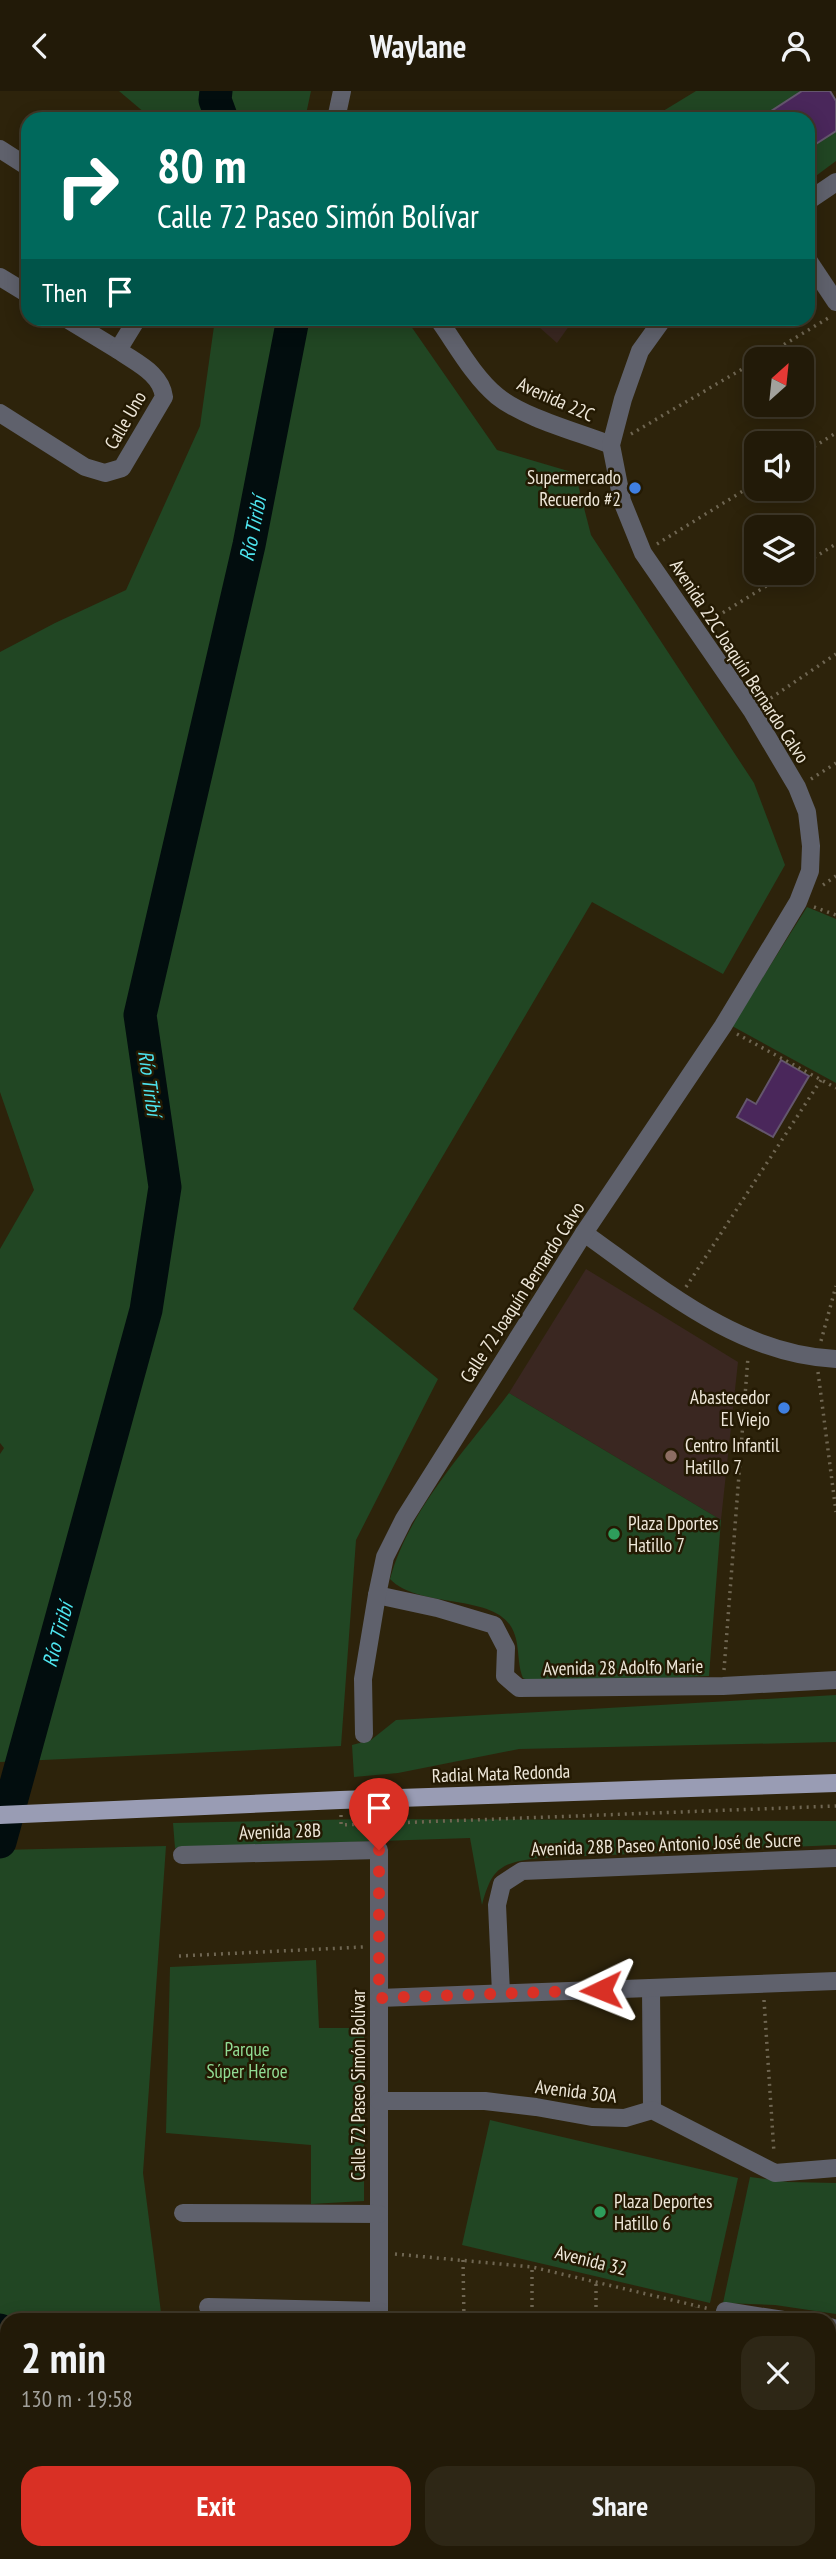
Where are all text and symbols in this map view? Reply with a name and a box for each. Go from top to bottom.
text: Waylane [370,25,466,67]
icon: back [21,27,59,65]
icon: person [777,27,815,65]
text: 80 m [157,133,246,197]
icon: right [42,140,133,231]
text: Calle 72 Paseo Simón Bolívar [157,195,479,237]
icon: arrive [101,273,139,311]
text: Then [42,276,87,309]
north arrow [744,347,814,417]
map controls [744,347,814,585]
street label: Avenida 22C [514,371,598,427]
street label: Calle Uno [99,387,151,453]
button: sound [744,431,814,501]
place label: Supermercado Recuerdo #2 [527,465,621,511]
marker: Supermercado Recuerdo #2 [627,480,643,496]
water label: Río Tiribí [232,490,273,564]
button: layers [744,515,814,585]
street label: Avenida 22C Joaquín Bernardo Calvo [665,555,815,767]
water label: Río Tiribí [132,1049,169,1122]
street label: Calle 72 Joaquín Bernardo Calvo [454,1197,590,1387]
place label: Abastecedor El Viejo [690,1385,771,1431]
marker: Abastecedor El Viejo [776,1400,792,1416]
place label: Centro Infantil Hatillo 7 [685,1433,780,1479]
marker: Centro Infantil Hatillo 7 [663,1448,679,1464]
place label: Plaza Dportes Hatillo 7 [628,1511,719,1557]
marker: Plaza Dportes Hatillo 7 [606,1526,622,1542]
water label: Río Tiribí [35,1595,80,1670]
street label: Avenida 28 Adolfo Marie [543,1654,703,1680]
street label: Radial Mata Redonda [431,1759,571,1787]
pin [349,1778,409,1850]
icon: arrive [360,1789,398,1827]
street label: Avenida 28B [239,1818,321,1844]
street label: Avenida 28B Paseo Antonio José de Sucre [531,1827,802,1861]
position arrow [564,1953,638,2027]
street label: Calle 72 Paseo Simón Bolívar [346,1989,370,2181]
park label: Parque Súper Héroe [206,2037,288,2083]
street label: Avenida 30A [534,2074,618,2108]
place label: Plaza Deportes Hatillo 6 [614,2189,712,2235]
marker: Plaza Deportes Hatillo 6 [592,2204,608,2220]
street label: Avenida 32 [553,2240,629,2280]
text: 2 min [21,2330,106,2385]
button: close [741,2336,815,2410]
text: 130 m · 19:58 [21,2384,133,2413]
button: Exit [21,2466,411,2546]
button: Share [425,2466,815,2546]

